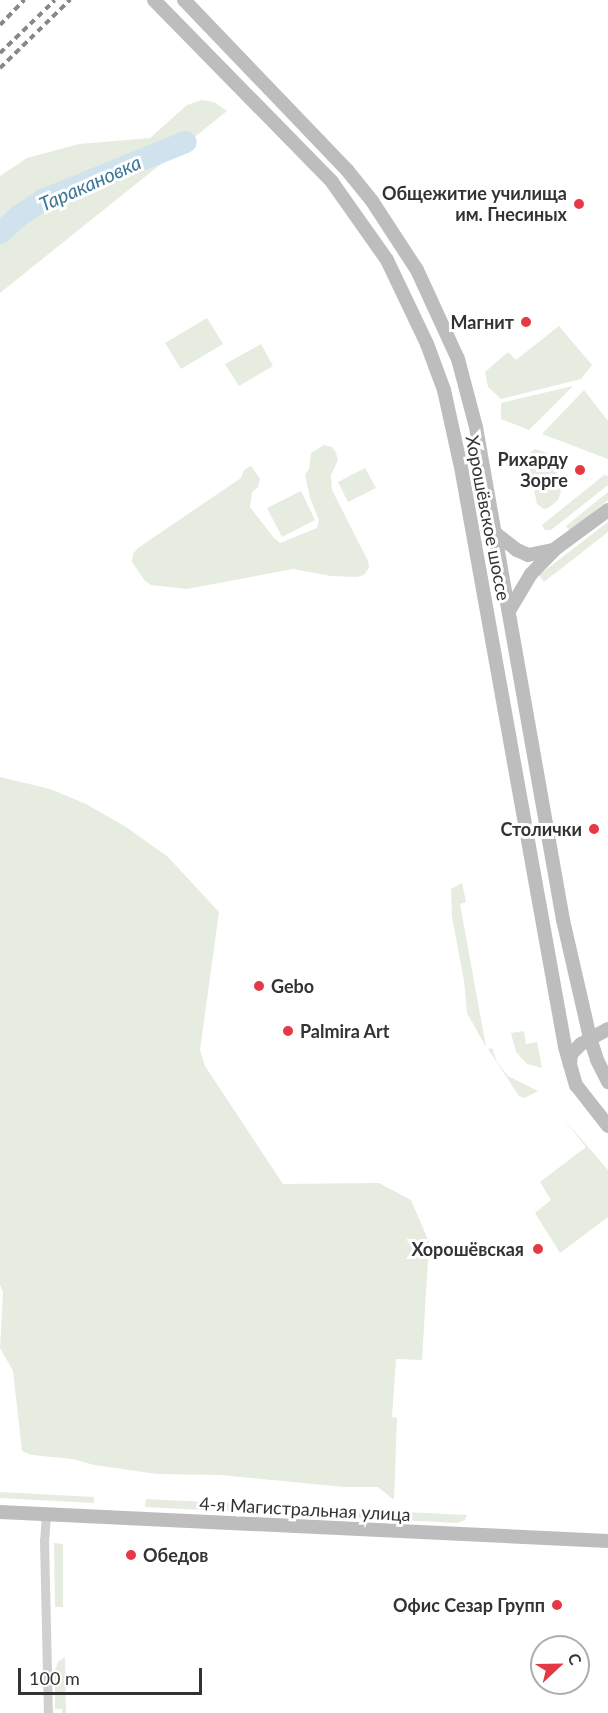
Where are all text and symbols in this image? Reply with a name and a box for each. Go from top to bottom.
water label: Таракановка [35,150,145,216]
place label: Общежитие училища им. Гнесиных [382,183,567,226]
marker: Общежитие училища им. Гнесиных [572,197,586,211]
place label: Магнит [451,311,514,333]
marker: Магнит [519,315,533,329]
street label: Хорошёвское шоссе [461,434,515,602]
place label: Рихарду Зорге [498,449,568,492]
marker: Рихарду Зорге [573,463,587,477]
place label: Столички [500,818,582,840]
marker: Столички [587,822,601,836]
place label: Gebo [271,975,314,997]
marker: Gebo [252,979,266,993]
place label: Palmira Art [300,1020,390,1042]
marker: Palmira Art [281,1024,295,1038]
place label: Хорошёвская [411,1238,524,1260]
marker: Хорошёвская [529,1240,547,1258]
street label: 4-я Магистральная улица [199,1493,411,1525]
place label: Обедов [143,1544,208,1566]
marker: Обедов [124,1548,138,1562]
place label: Офис Сезар Групп [393,1594,545,1616]
marker: Офис Сезар Групп [550,1598,564,1612]
north arrow [530,1635,590,1695]
text: С [565,1650,586,1667]
scale bar [21,1656,206,1694]
text: 100 m [29,1667,80,1689]

